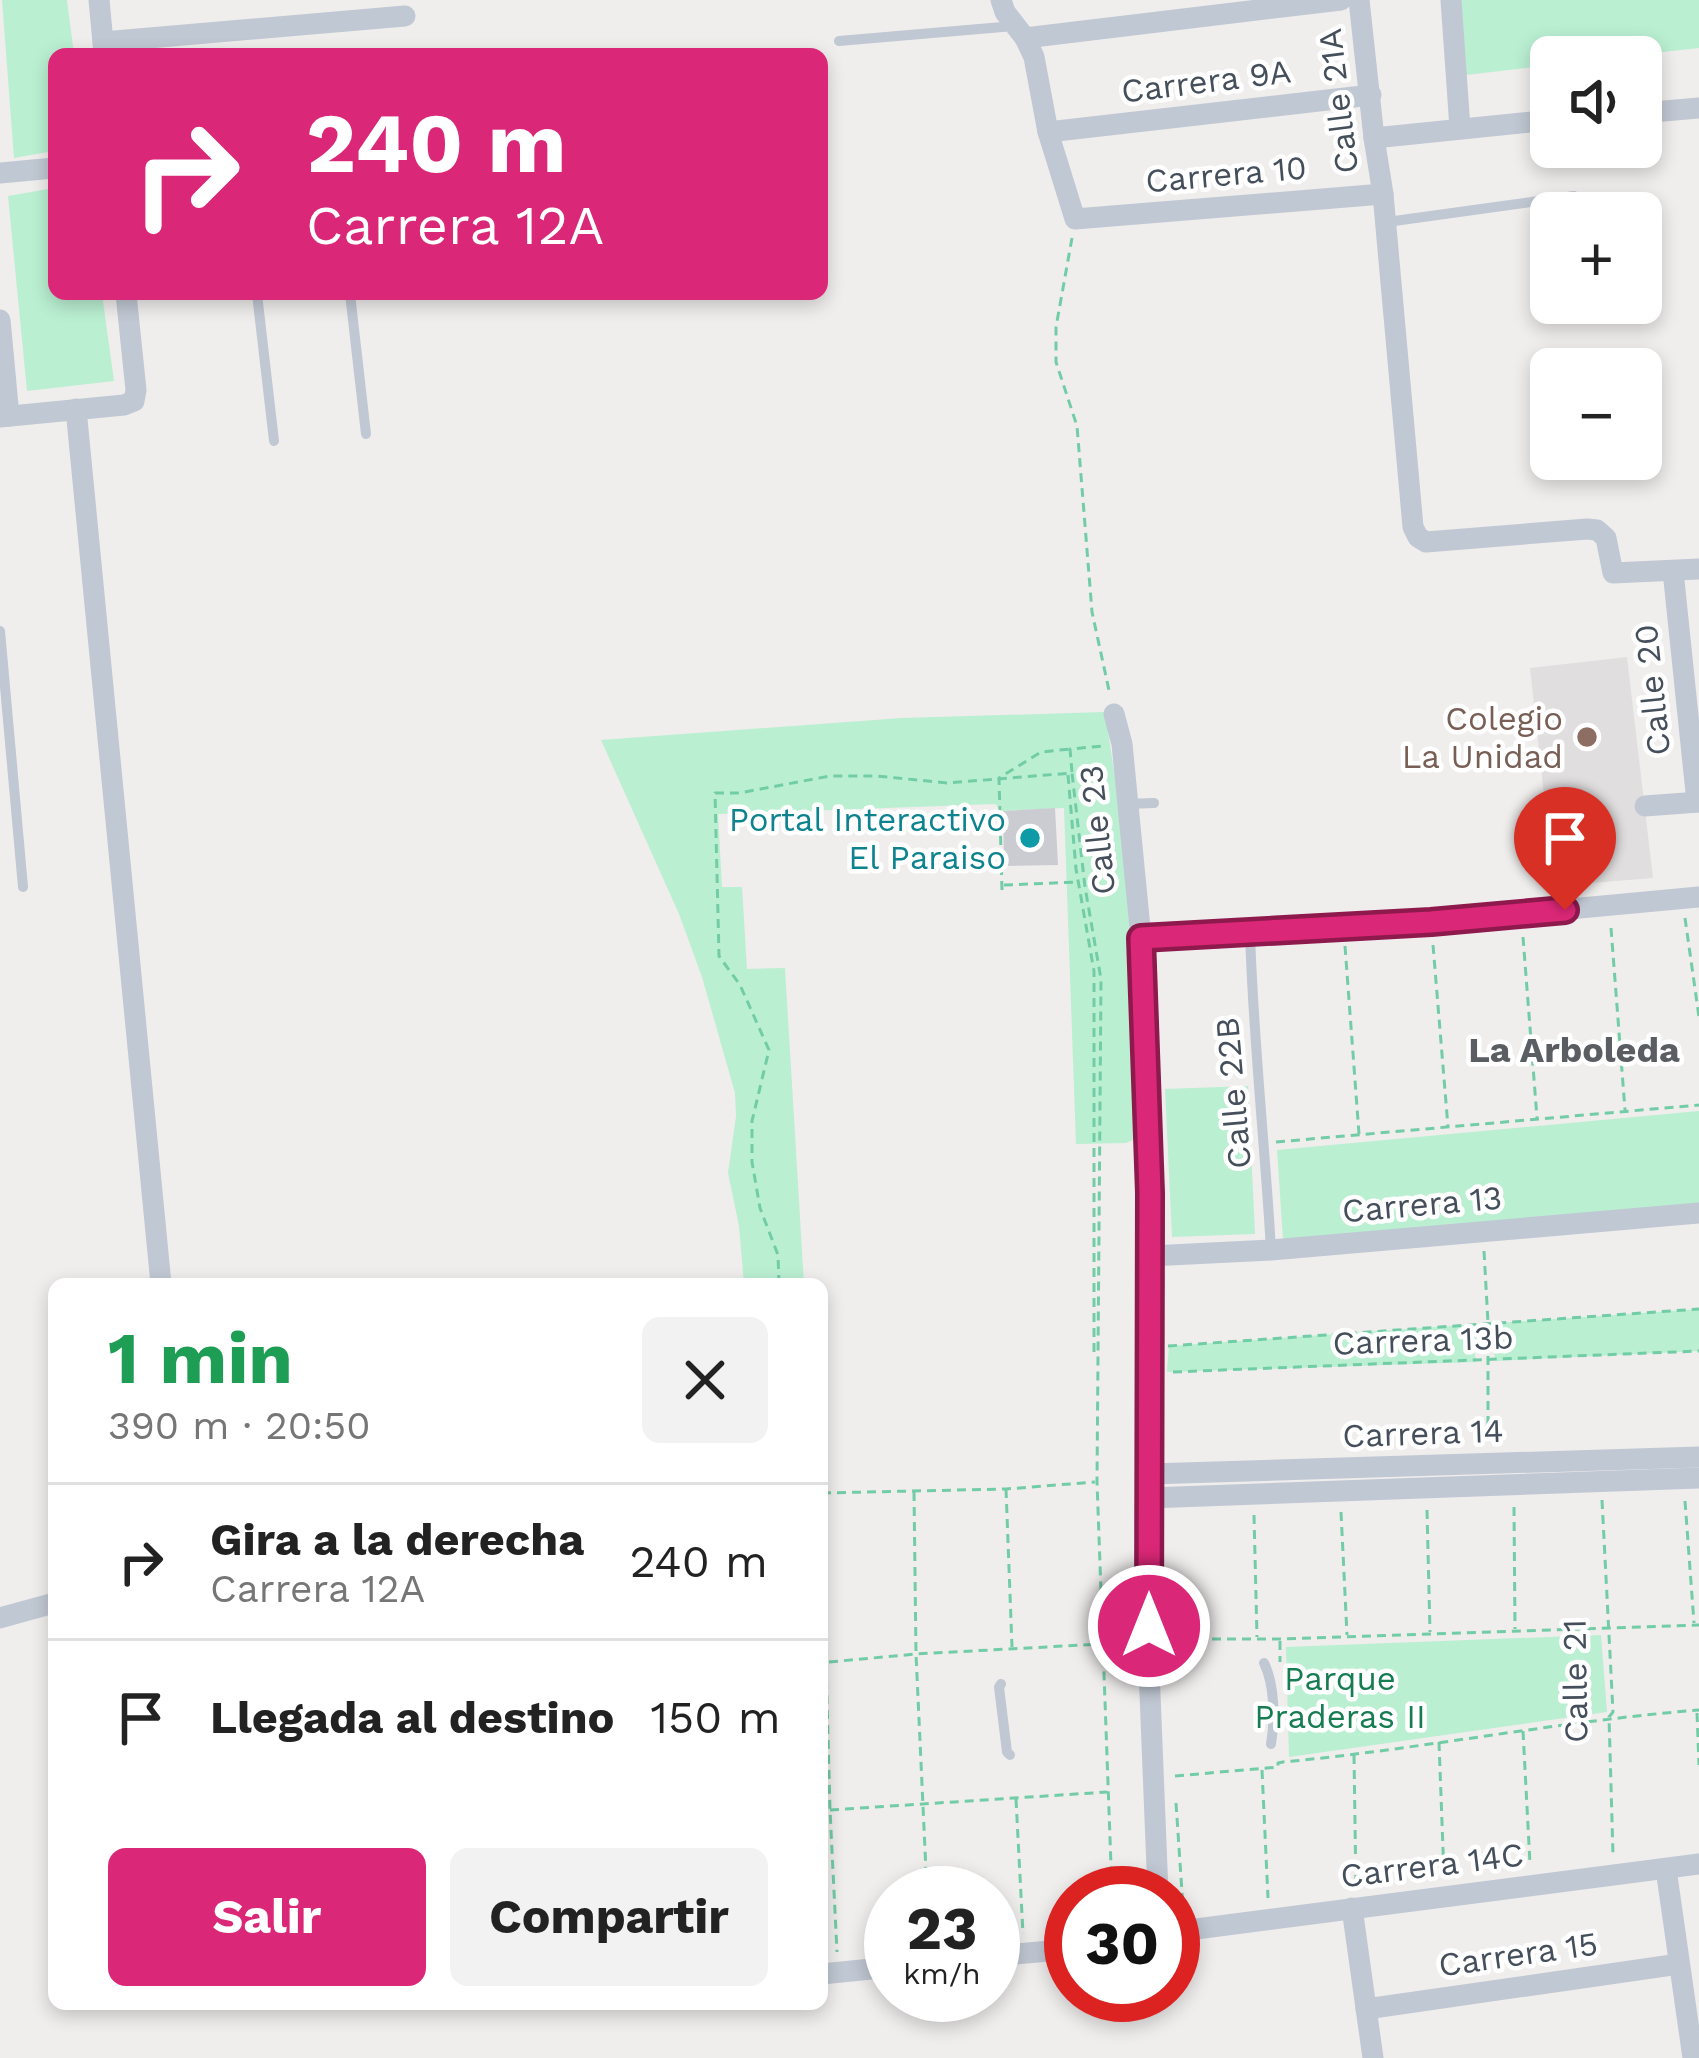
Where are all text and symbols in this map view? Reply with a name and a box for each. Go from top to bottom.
street label: Calle 21A [1310,26,1366,176]
map controls [1530,36,1662,480]
button: sound [1530,36,1662,168]
street label: Carrera 9A [1119,51,1293,111]
text: 240 m [306,94,567,192]
icon: right [108,96,264,252]
street label: Carrera 10 [1144,148,1308,200]
button: + [1530,192,1662,324]
text: Carrera 12A [306,194,604,257]
button: − [1530,348,1662,480]
street label: Calle 20 [1626,623,1678,757]
place label: Colegio La Unidad [1402,699,1563,776]
marker: Colegio La Unidad [1574,724,1600,750]
street label: Calle 23 [1071,763,1123,897]
pin [1514,787,1616,910]
place label: Portal Interactivo El Paraiso [729,800,1006,877]
icon: arrive [1532,805,1598,871]
marker: Portal Interactivo El Paraiso [1017,825,1043,851]
street label: Calle 22B [1207,1016,1259,1170]
district label: La Arboleda [1468,1029,1680,1071]
street label: Carrera 13 [1340,1178,1504,1230]
text: 1 min [108,1316,293,1400]
button: close [642,1317,768,1443]
street label: Carrera 13b [1332,1317,1514,1363]
text: 390 m · 20:50 [108,1403,370,1448]
street label: Carrera 14 [1342,1411,1504,1455]
text: Gira a la derecha [210,1513,584,1566]
icon: right [108,1529,174,1595]
text: 240 m [629,1535,768,1588]
position arrow [1086,1563,1212,1689]
text: Carrera 12A [210,1566,425,1611]
street label: Calle 21 [1554,1619,1596,1743]
park label: Parque Praderas II [1254,1659,1426,1736]
icon: arrive [108,1685,174,1751]
text: Llegada al destino [210,1691,615,1744]
text: 150 m [651,1691,781,1744]
street label: Carrera 14C [1338,1834,1526,1896]
button: Salir [108,1848,426,1986]
button: Compartir [450,1848,768,1986]
speed limit sign: 30 [1044,1866,1200,2022]
text: 23 [906,1893,978,1964]
street label: Carrera 15 [1436,1924,1600,1984]
text: km/h [903,1956,981,1991]

